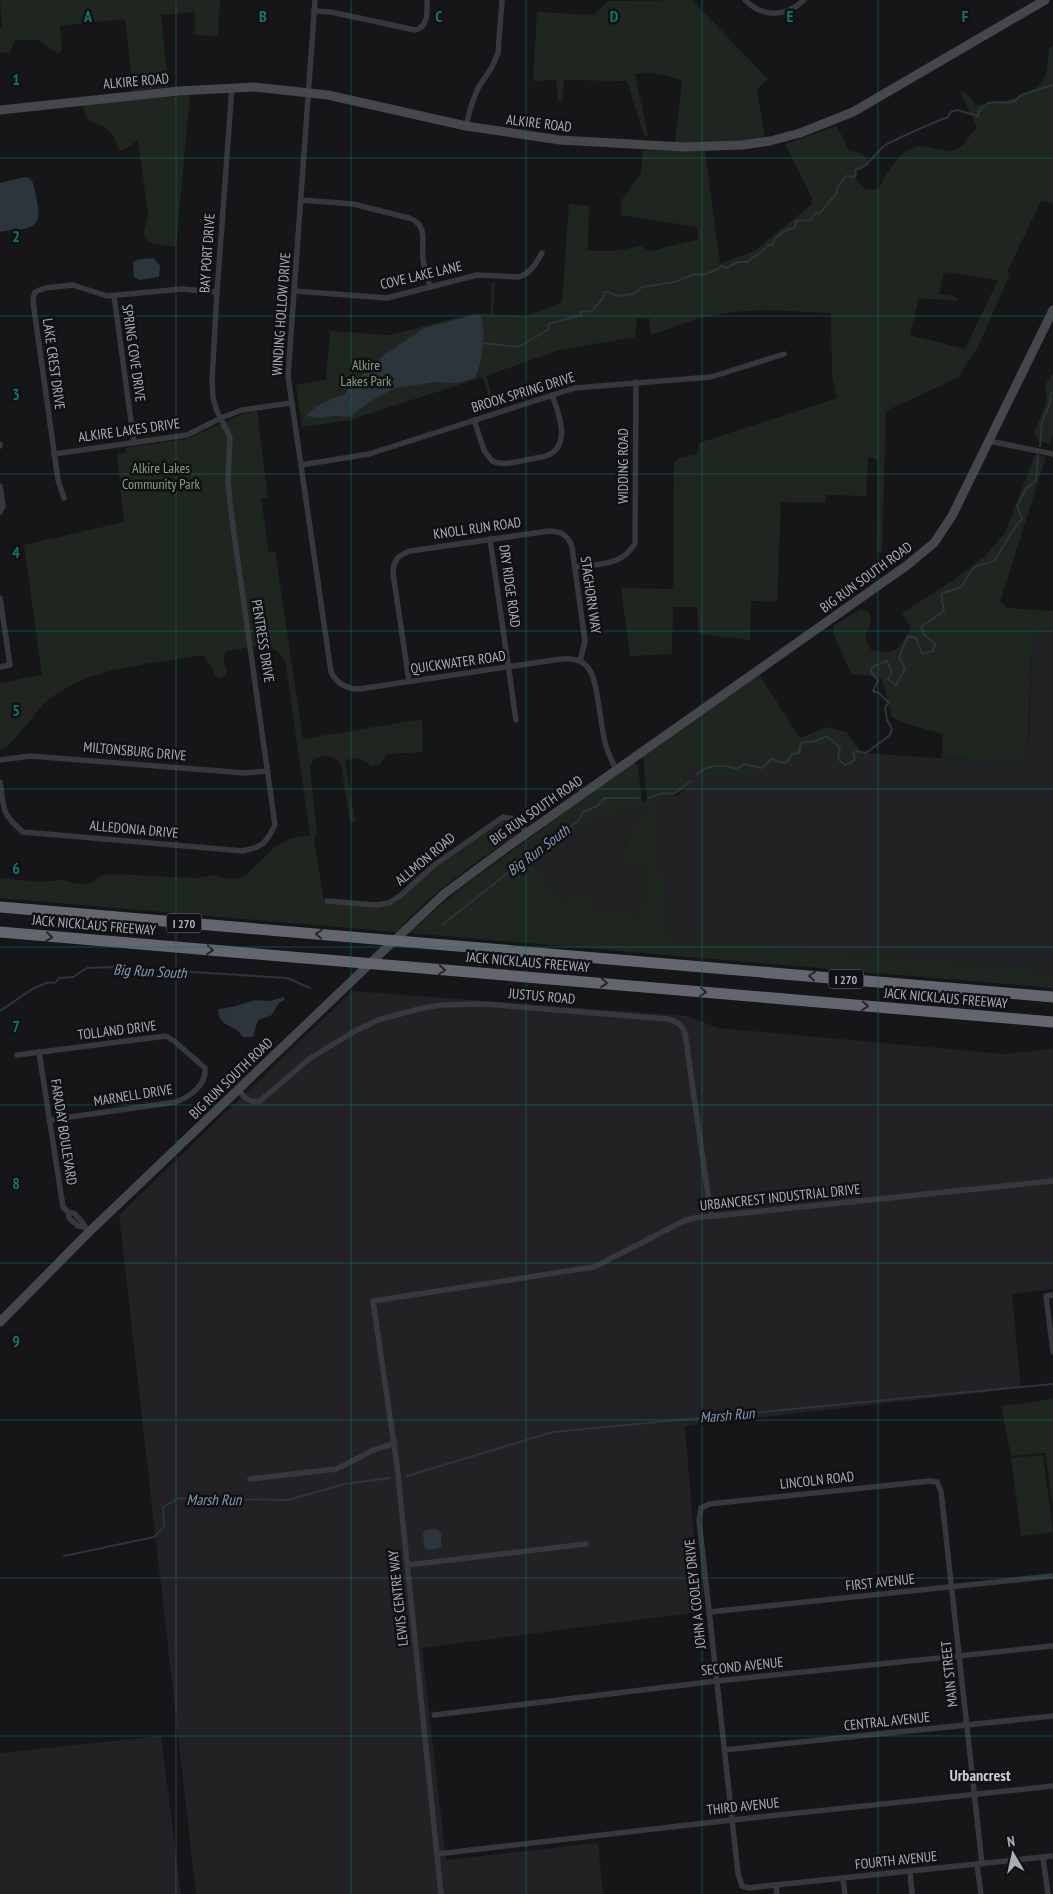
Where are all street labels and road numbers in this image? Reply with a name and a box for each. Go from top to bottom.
street label: ALKIRE ROAD [102,69,170,93]
street label: ALKIRE ROAD [505,110,573,136]
street label: BAY PORT DRIVE [195,212,219,294]
street label: WINDING HOLLOW DRIVE [268,252,294,376]
street label: COVE LAKE LANE [378,257,464,293]
street label: SPRING COVE DRIVE [118,303,150,403]
street label: LAKE CREST DRIVE [39,317,69,411]
street label: BROOK SPRING DRIVE [469,368,577,416]
street label: ALKIRE LAKES DRIVE [77,414,181,446]
street label: WIDDING ROAD [614,428,632,504]
street label: KNOLL RUN ROAD [432,513,522,543]
street label: BIG RUN SOUTH ROAD [816,538,916,616]
street label: DRY RIDGE ROAD [495,543,525,629]
street label: STAGHORN WAY [577,555,605,636]
street label: PENTRESS DRIVE [248,598,278,684]
street label: QUICKWATER ROAD [409,646,507,678]
street label: MILTONSBURG DRIVE [83,738,187,764]
street label: BIG RUN SOUTH ROAD [486,771,586,849]
street label: ALLEDONIA DRIVE [89,816,179,842]
street label: ALLMON ROAD [391,829,459,889]
street label: JACK NICKLAUS FREEWAY [30,911,157,939]
road number: I 270 [166,914,202,932]
street label: JACK NICKLAUS FREEWAY [464,948,591,976]
road number: I 270 [828,970,864,989]
street label: JUSTUS ROAD [507,984,576,1008]
street label: JACK NICKLAUS FREEWAY [882,984,1009,1012]
street label: TOLLAND DRIVE [76,1016,158,1044]
street label: BIG RUN SOUTH ROAD [185,1033,277,1123]
street label: FARADAY BOULEVARD [47,1078,81,1186]
street label: MARNELL DRIVE [92,1080,174,1110]
street label: URBANCREST INDUSTRIAL DRIVE [699,1180,861,1214]
street label: LINCOLN ROAD [779,1467,855,1493]
street label: JOHN A COOLEY DRIVE [680,1538,710,1651]
street label: LEWIS CENTRE WAY [384,1549,412,1647]
street label: FIRST AVENUE [844,1569,916,1595]
street label: MAIN STREET [936,1639,961,1708]
street label: SECOND AVENUE [700,1653,784,1679]
street label: CENTRAL AVENUE [843,1708,931,1734]
street label: THIRD AVENUE [706,1793,780,1819]
street label: FOURTH AVENUE [854,1847,938,1873]

